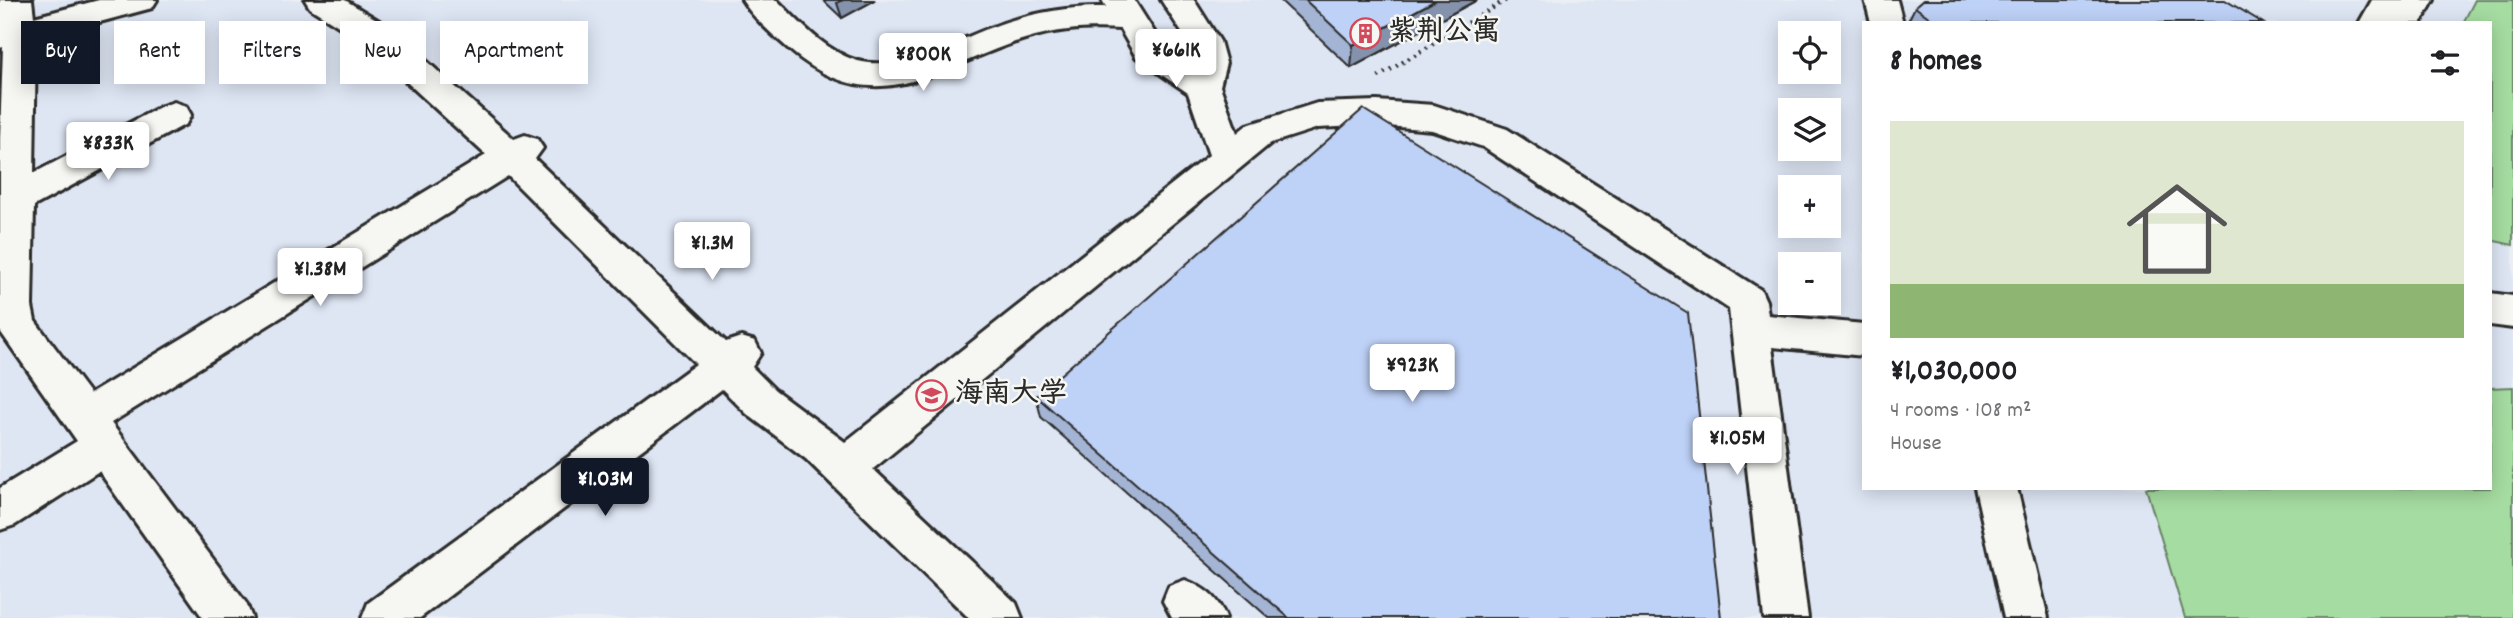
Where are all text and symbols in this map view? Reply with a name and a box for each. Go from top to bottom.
place label: 紫荆公寓 [1388,14,1500,54]
building icon: 紫荆公寓 [1348,17,1382,51]
chip: Buy [21,21,100,84]
chip: Rent [114,21,205,84]
chip: Filters [219,21,326,84]
chip: New [340,21,426,84]
chip: Apartment [440,21,588,84]
map controls [1778,21,1841,315]
button: locate [1778,21,1841,84]
pin: ¥661K [1127,29,1225,89]
pin: ¥800K [874,34,972,93]
text: ¥661K [1151,35,1201,68]
text: ¥800K [895,39,951,72]
text: 8 homes [1890,42,1982,85]
icon: filters [2426,44,2464,82]
button: layers [1778,98,1841,161]
pin: ¥833K [59,122,157,182]
text: ¥833K [82,128,134,161]
icon: home [2114,166,2240,292]
button: + [1778,175,1841,238]
pin: ¥1.3M [663,222,761,282]
text: ¥1.3M [690,228,734,261]
pin: ¥1.38M [263,248,377,308]
button: − [1778,252,1841,315]
text: ¥1.38M [294,254,346,287]
pin: ¥923K [1363,344,1461,404]
text: ¥923K [1386,350,1438,383]
text: ¥1,030,000 [1890,352,2018,395]
place label: 海南大学 [955,376,1067,416]
school or university icon: 海南大学 [915,379,949,413]
text: 4 rooms · 108 m² [1890,395,2031,428]
pin: ¥1.05M [1680,418,1794,477]
text: ¥1.05M [1709,423,1765,456]
text: House [1890,428,1942,461]
pin: ¥1.03M [548,458,662,518]
text: ¥1.03M [577,464,633,497]

